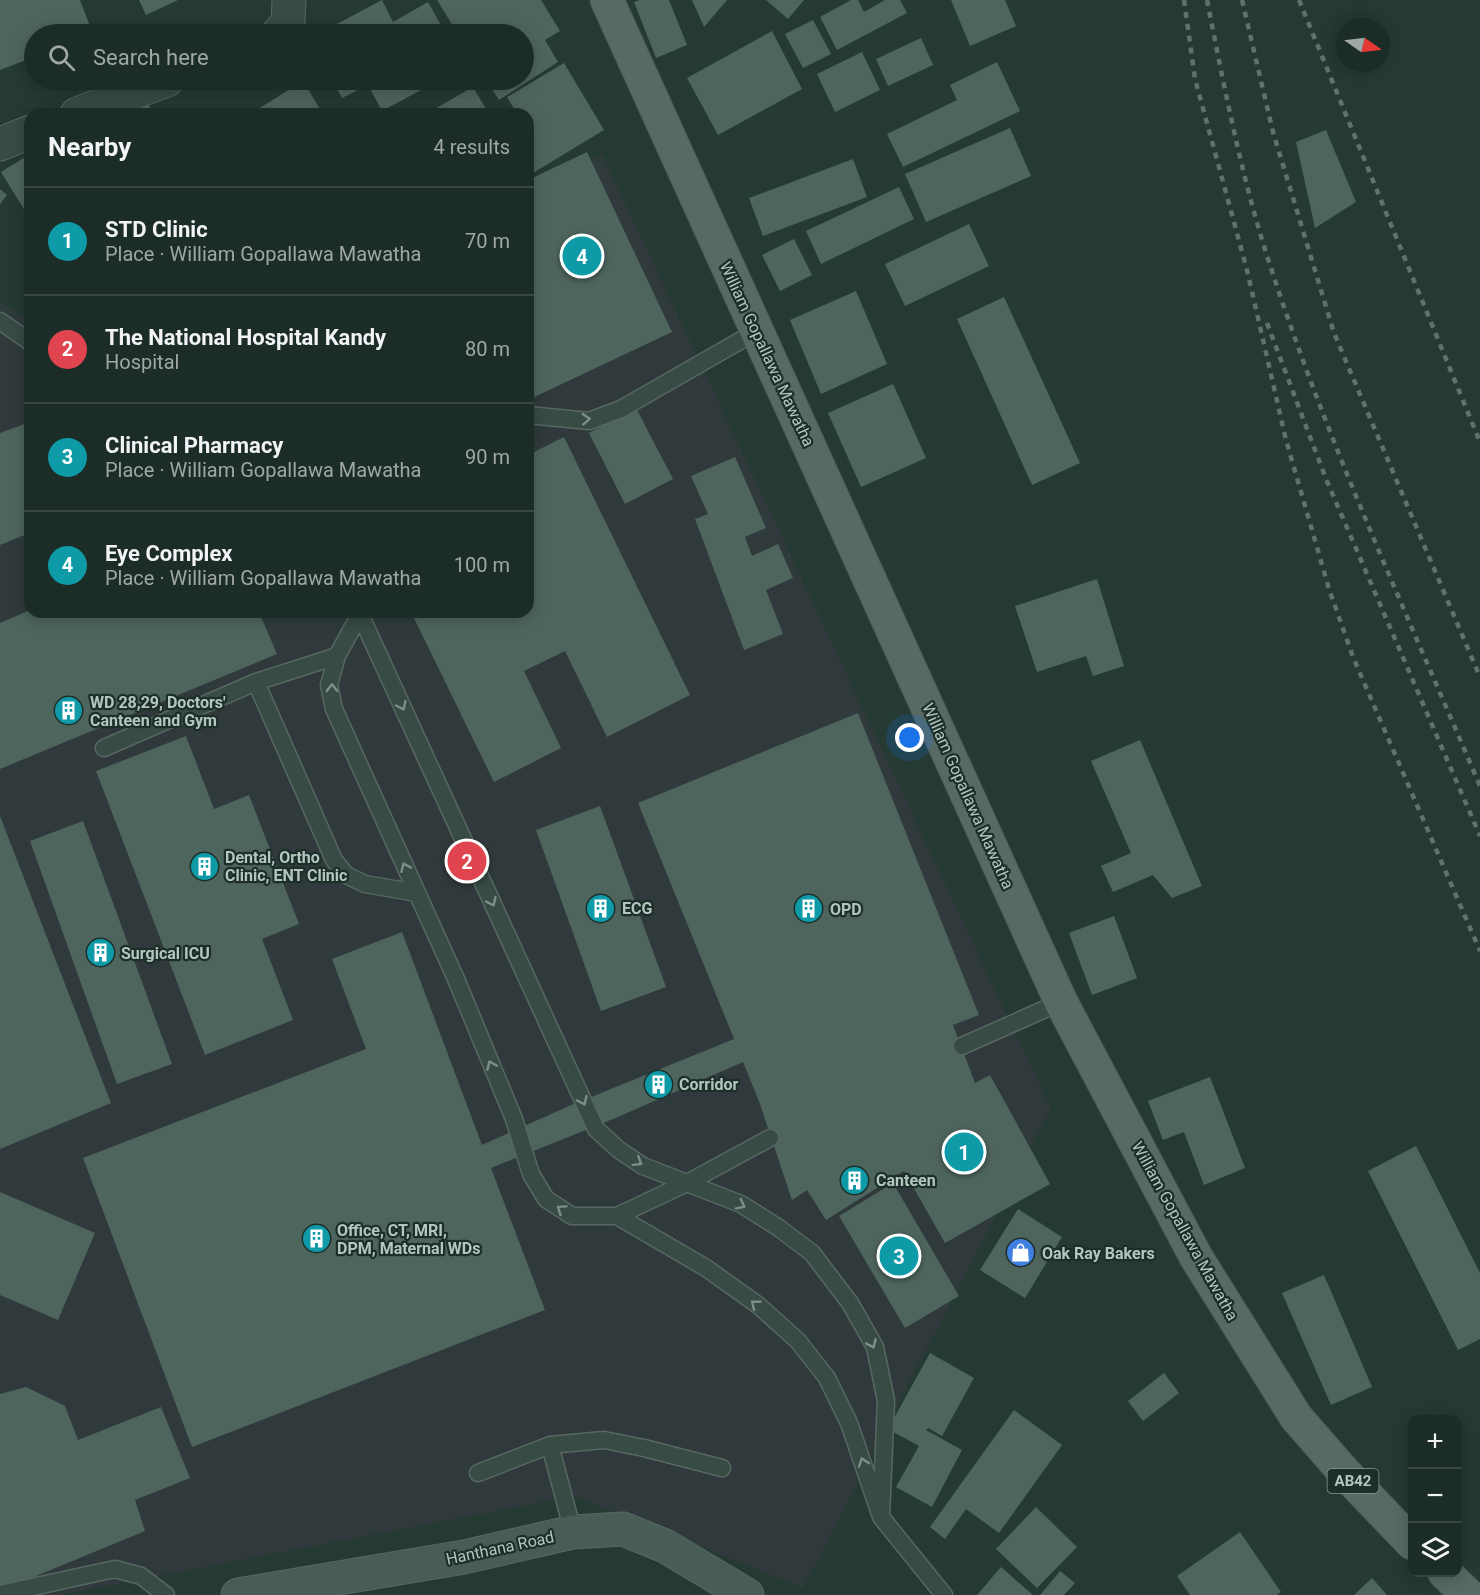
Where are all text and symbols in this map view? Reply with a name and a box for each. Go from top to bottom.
north arrow [1336,18,1390,72]
search box [24,24,534,90]
icon: search [45,41,78,74]
text: Search here [93,45,209,70]
text: Nearby [48,132,131,162]
text: 4 results [434,135,510,159]
text: STD Clinic [105,217,208,242]
text: 1 [62,229,73,253]
text: 70 m [465,229,510,253]
pin: 4 [562,234,602,278]
text: Place · William Gopallawa Mawatha [105,242,421,266]
street label: William Gopallawa Mawatha [716,259,818,449]
text: The National Hospital Kandy [105,325,386,350]
text: 2 [62,337,73,361]
text: 80 m [465,337,510,361]
text: Hospital [105,350,179,374]
one-way arrow [582,412,591,425]
text: Clinical Pharmacy [105,433,283,458]
text: 3 [62,445,73,469]
text: 90 m [465,445,510,469]
text: Place · William Gopallawa Mawatha [105,458,421,482]
text: Eye Complex [105,541,233,566]
text: 4 [62,553,73,577]
text: 100 m [454,553,510,577]
text: Place · William Gopallawa Mawatha [105,566,421,590]
one-way arrow [325,683,338,692]
place label: WD 28,29, Doctors' Canteen and Gym [90,693,226,730]
building icon: WD 28,29, Doctors' Canteen and Gym [53,695,85,727]
one-way arrow [394,699,406,710]
street label: William Gopallawa Mawatha [918,700,1018,892]
your location [895,723,924,752]
pin: 2 [448,838,486,884]
place label: Dental, Ortho Clinic, ENT Clinic [225,848,347,885]
building icon: Dental, Ortho Clinic, ENT Clinic [188,850,220,882]
one-way arrow [400,862,412,873]
building icon: ECG [585,892,617,924]
building icon: OPD [793,893,825,925]
one-way arrow [484,896,496,907]
place label: ECG [622,899,652,918]
place label: OPD [830,900,862,919]
building icon: Surgical ICU [84,937,116,969]
place label: Surgical ICU [121,944,210,963]
one-way arrow [486,1060,498,1071]
building icon: Corridor [642,1068,674,1100]
place label: Corridor [679,1075,738,1094]
one-way arrow [576,1094,588,1105]
pin: 1 [944,1130,984,1174]
street label: William Gopallawa Mawatha [1128,1138,1242,1324]
one-way arrow [631,1155,642,1166]
building icon: Canteen [839,1164,871,1196]
place label: Canteen [876,1171,936,1190]
one-way arrow [735,1198,746,1209]
one-way arrow [556,1205,567,1216]
place label: Office, CT, MRI, DPM, Maternal WDs [337,1221,480,1258]
building icon: Office, CT, MRI, DPM, Maternal WDs [300,1223,332,1255]
pin: 3 [880,1234,918,1278]
shop icon: Oak Ray Bakers [1005,1237,1037,1269]
place label: Oak Ray Bakers [1042,1244,1155,1263]
one-way arrow [751,1301,762,1312]
one-way arrow [864,1338,876,1349]
map controls [1408,1415,1462,1577]
button: + [1408,1415,1462,1469]
one-way arrow [857,1457,870,1468]
road number: AB42 [1328,1469,1378,1493]
button: − [1408,1469,1462,1523]
button: layers [1408,1523,1462,1577]
street label: Hanthana Road [444,1527,556,1569]

